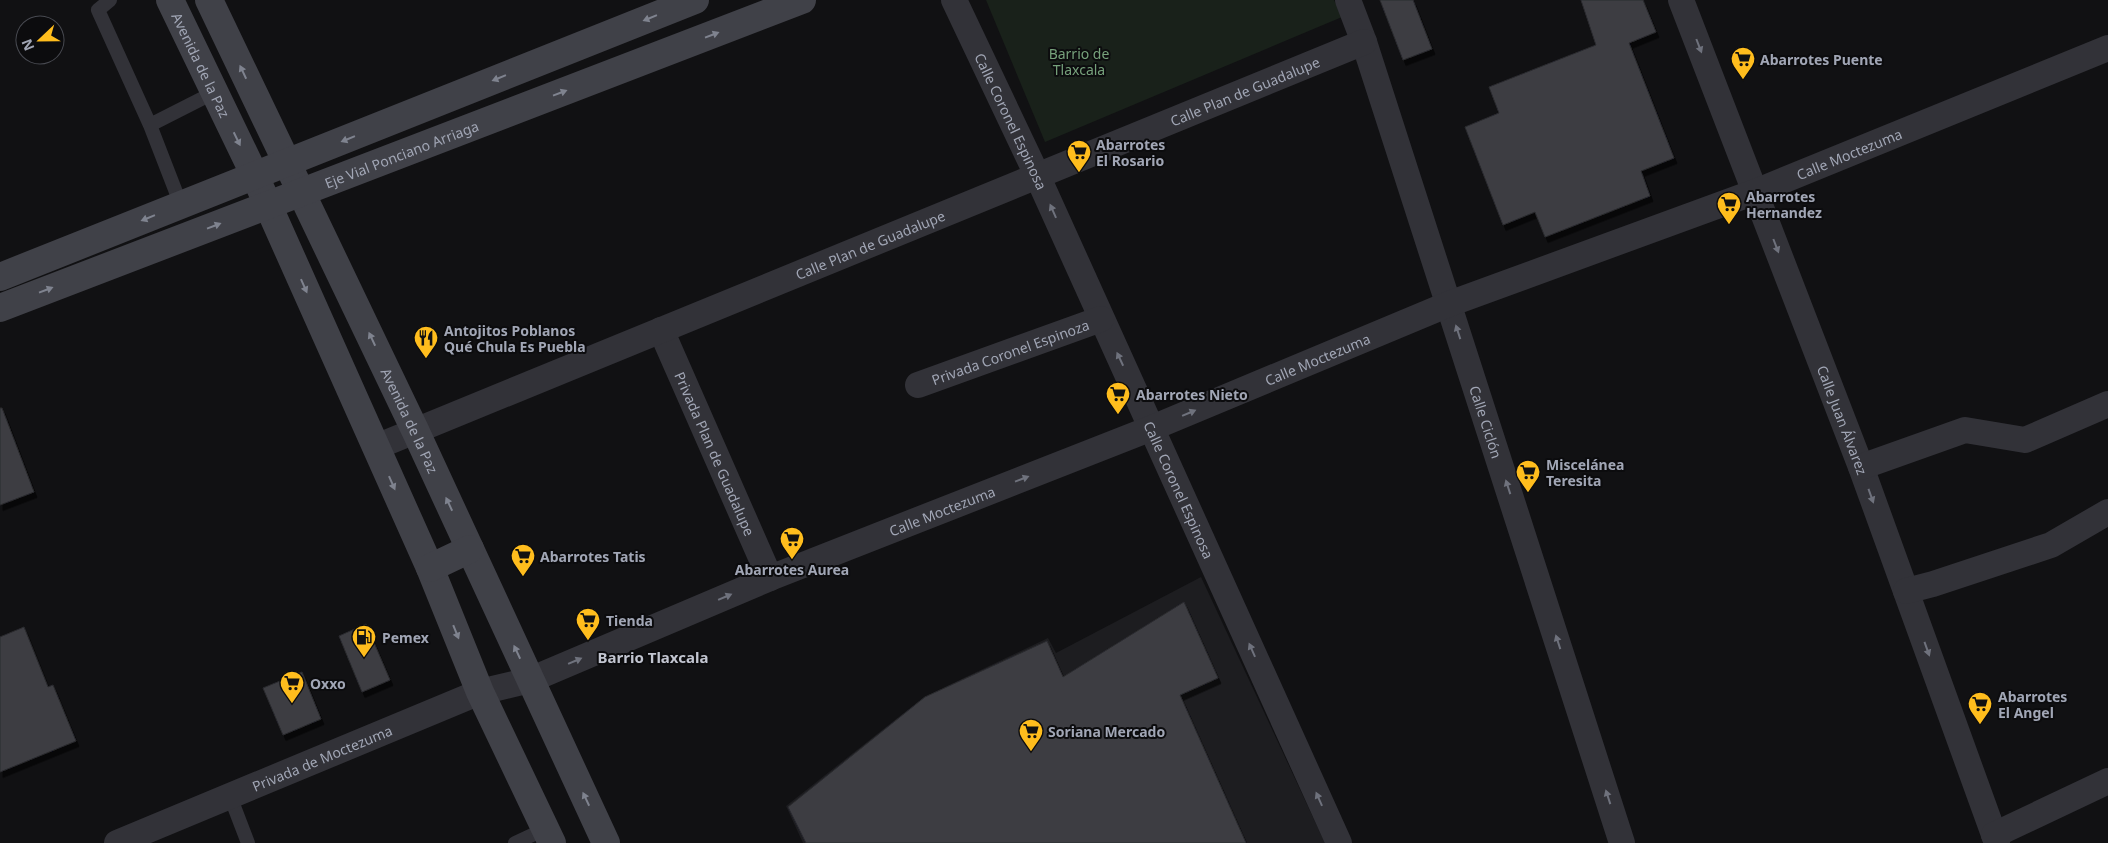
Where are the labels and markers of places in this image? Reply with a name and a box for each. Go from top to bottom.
supermarket icon: Abarrotes Puente [1730,46,1756,80]
place label: Abarrotes Puente [1760,50,1883,69]
place label: Abarrotes El Rosario [1096,135,1165,170]
supermarket icon: Abarrotes El Rosario [1066,139,1092,173]
place label: Abarrotes Hernandez [1746,187,1822,222]
supermarket icon: Abarrotes Hernandez [1716,191,1742,225]
place label: Antojitos Poblanos Qué Chula Es Puebla [444,321,586,356]
restaurant icon: Antojitos Poblanos Qué Chula Es Puebla [413,325,439,359]
supermarket icon: Abarrotes Nieto [1105,381,1131,415]
place label: Abarrotes Nieto [1136,385,1248,404]
place label: Miscelánea Teresita [1546,455,1624,490]
supermarket icon: Miscelánea Teresita [1515,459,1541,493]
supermarket icon: Abarrotes Aurea [779,526,805,560]
supermarket icon: Abarrotes Tatis [510,543,536,577]
place label: Abarrotes Tatis [540,547,646,566]
place label: Abarrotes Aurea [735,560,849,579]
supermarket icon: Tienda [575,607,601,641]
place label: Tienda [606,611,653,630]
fuel station icon: Pemex [351,624,377,658]
place label: Pemex [382,628,430,647]
supermarket icon: Oxxo [279,670,305,704]
place label: Oxxo [310,674,346,693]
place label: Abarrotes El Angel [1998,687,2067,722]
supermarket icon: Abarrotes El Angel [1967,691,1993,725]
supermarket icon: Soriana Mercado [1018,718,1044,752]
place label: Soriana Mercado [1048,722,1165,741]

